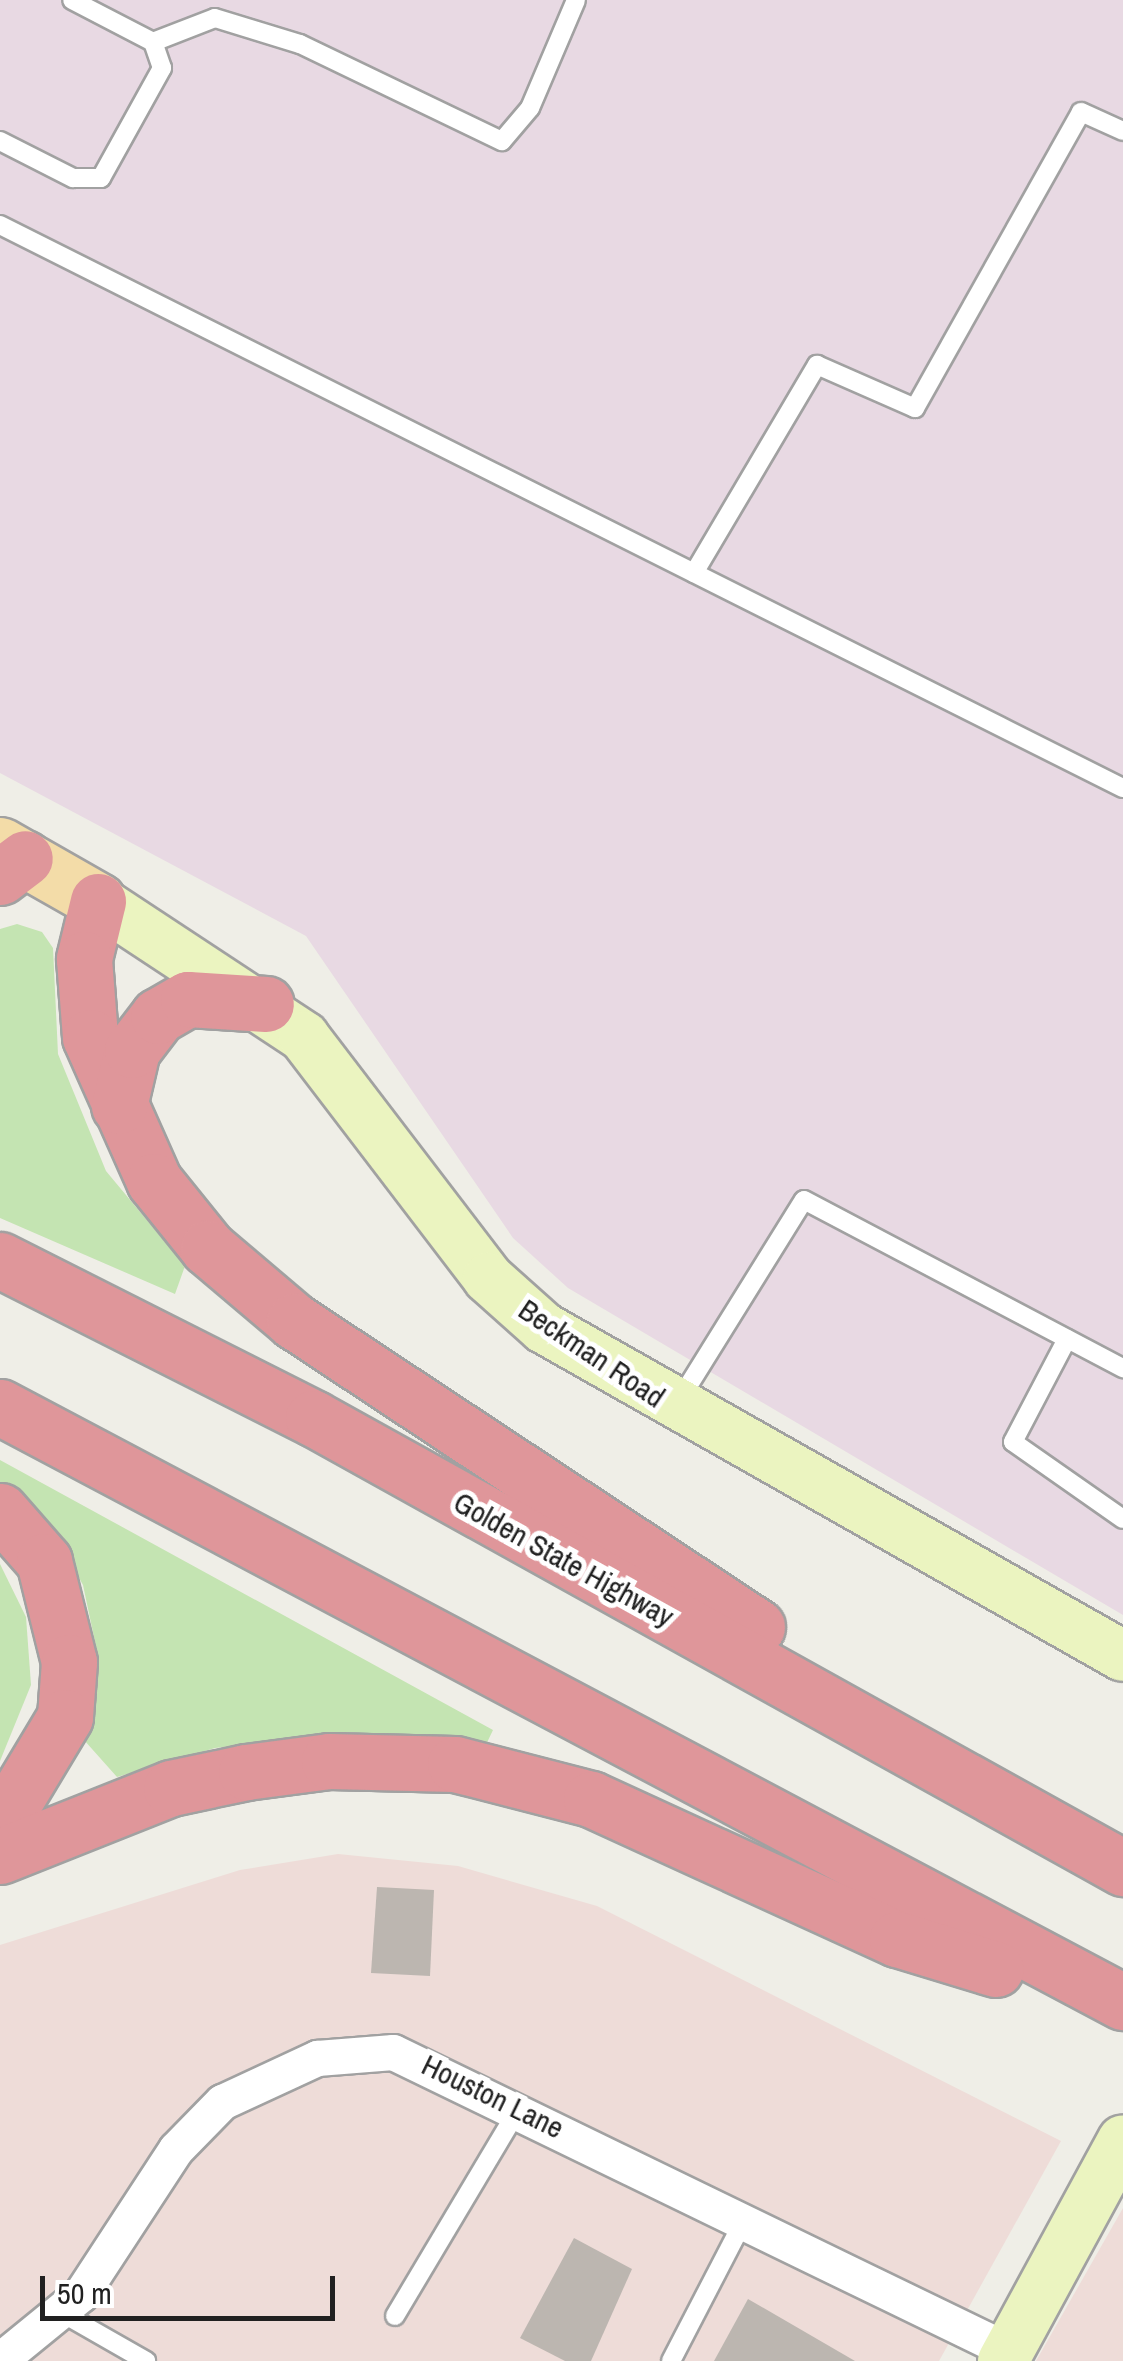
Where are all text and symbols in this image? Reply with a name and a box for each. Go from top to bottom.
street label: Beckman Road [512,1291,672,1415]
street label: Golden State Highway [448,1484,680,1634]
street label: Houston Lane [416,2046,570,2146]
scale bar [45,2256,340,2318]
text: 50 m [57,2273,112,2313]

